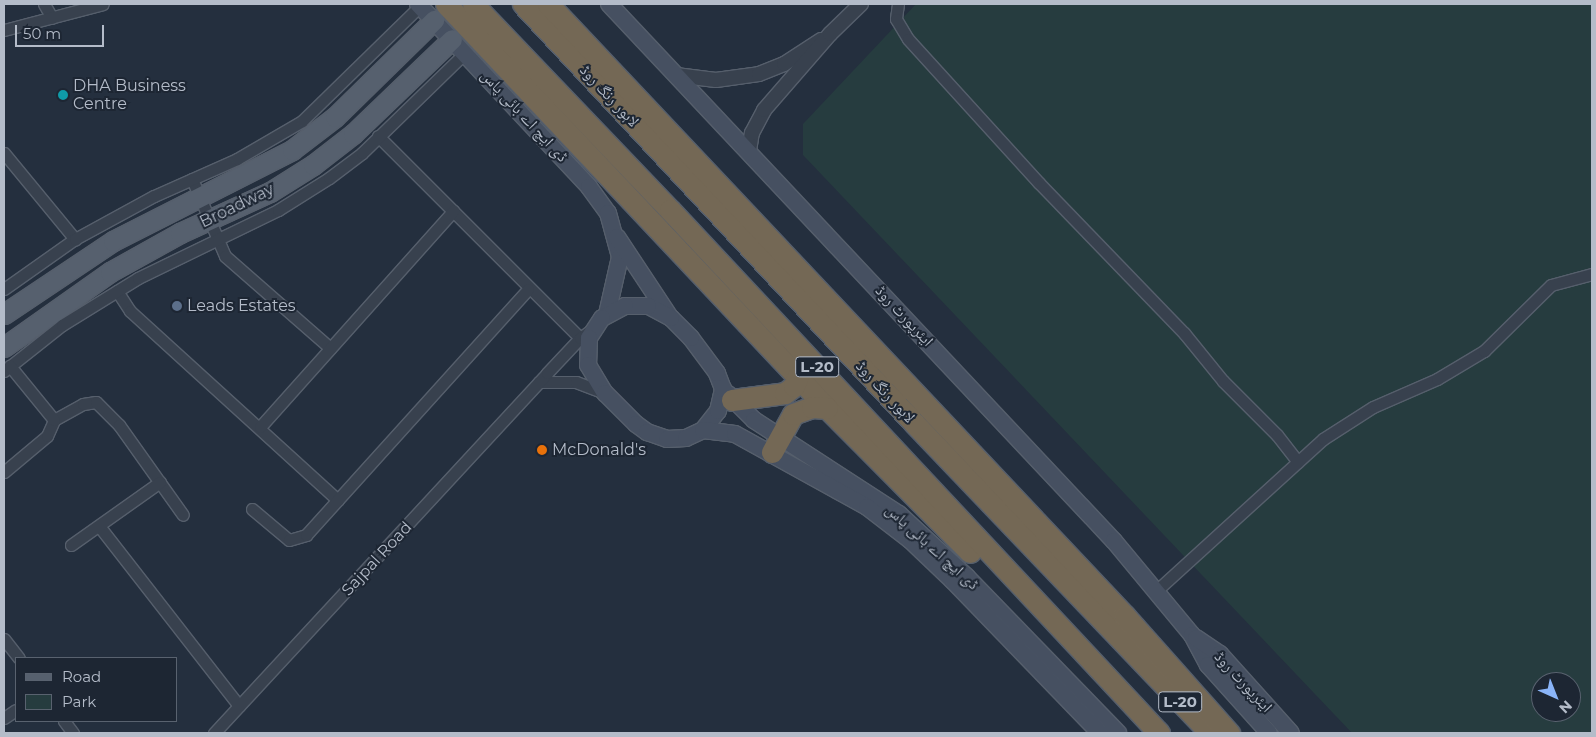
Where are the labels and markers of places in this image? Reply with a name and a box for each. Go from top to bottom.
place label: DHA Business Centre [73,76,186,114]
marker: DHA Business Centre [57,89,69,101]
place label: Leads Estates [187,296,296,316]
marker: Leads Estates [171,300,183,312]
place label: McDonald's [552,440,646,460]
marker: McDonald's [536,444,548,456]

